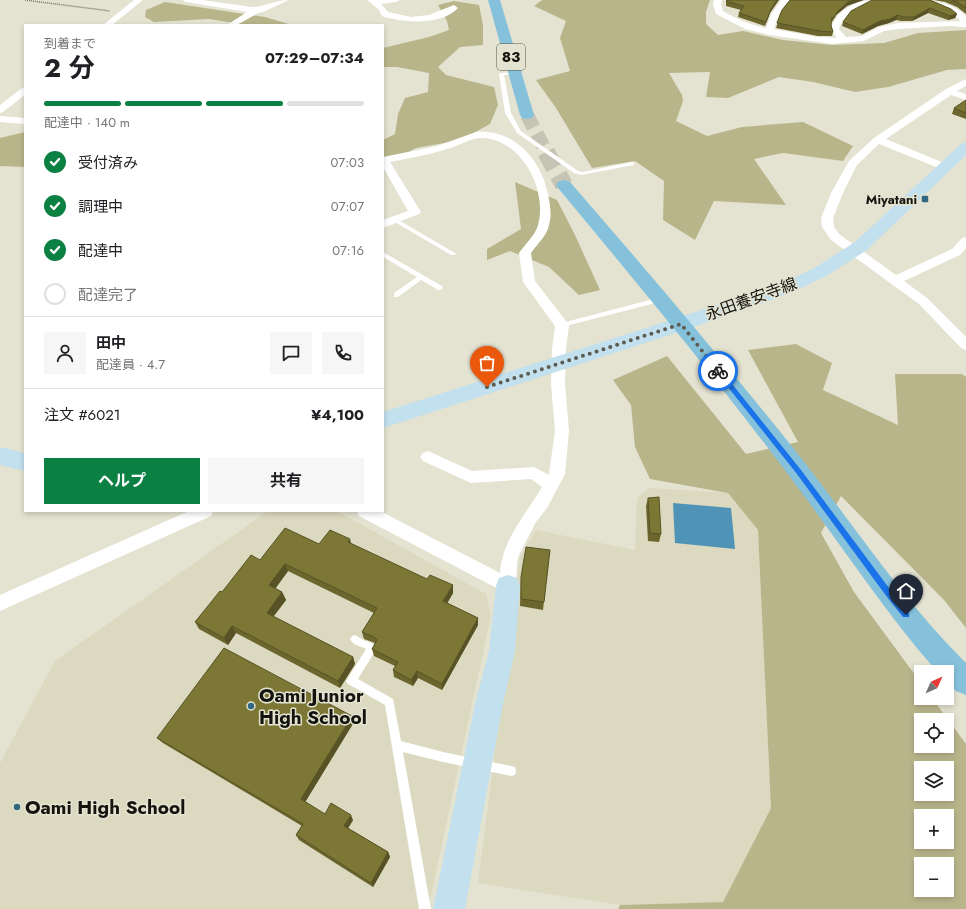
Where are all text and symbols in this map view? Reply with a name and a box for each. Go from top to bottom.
text: 到着まで [44,34,96,53]
road number: 83 [497,44,525,70]
text: 07:29–07:34 [265,47,364,69]
text: 2 分 [44,49,95,87]
text: 配達中 · 140 m [44,113,130,132]
icon: check [44,151,66,173]
text: 受付済み [78,152,138,174]
text: 07:03 [331,153,364,172]
place label: Miyatani [866,190,917,209]
marker: Miyatani [920,194,930,204]
icon: check [44,195,66,217]
text: 調理中 [78,196,123,218]
text: 07:07 [331,197,364,216]
icon: check [44,239,66,261]
text: 配達中 [78,240,123,262]
text: 07:16 [332,241,364,260]
street label: 永田養安寺線 [702,272,800,326]
text: 配達完了 [78,284,138,306]
button: person [44,332,86,374]
text: 田中 [96,332,126,354]
button: chat [270,332,312,374]
button: phone [322,332,364,374]
pin [470,346,504,387]
courier [698,351,738,391]
icon: bag [476,352,498,374]
text: 配達員 · 4.7 [96,355,165,374]
icon: bike [707,360,729,382]
text: 注文 #6021 [44,404,121,426]
text: ¥4,100 [311,404,364,426]
button: ヘルプ [44,458,200,504]
button: 共有 [208,458,364,504]
pin [889,574,923,615]
icon: home [895,580,917,602]
north arrow [914,665,954,705]
map controls [914,665,954,897]
place label: Oami Junior High School [259,682,367,731]
marker: Oami Junior High School [246,701,256,711]
button: locate [914,713,954,753]
button: layers [914,761,954,801]
place label: Oami High School [25,794,185,821]
marker: Oami High School [12,802,22,812]
button: + [914,809,954,849]
button: − [914,857,954,897]

